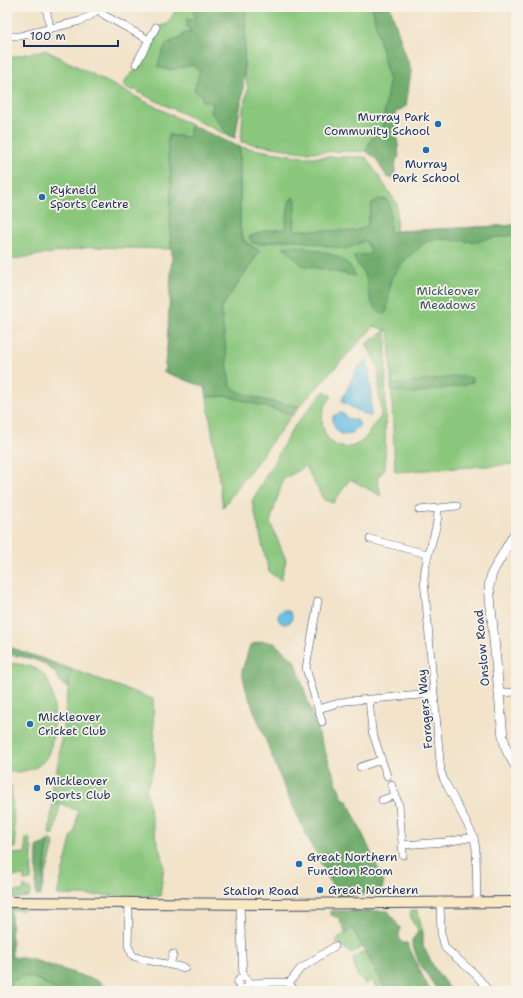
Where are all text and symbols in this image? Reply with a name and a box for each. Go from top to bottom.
scale bar [24,22,118,48]
text: 100 m [30,28,66,44]
place label: Murray Park Community School [324,109,430,139]
marker: Murray Park Community School [433,119,443,129]
marker: Murray Park School [421,145,431,155]
place label: Murray Park School [392,156,460,186]
place label: Rykneld Sports Centre [50,182,129,212]
marker: Rykneld Sports Centre [37,192,47,202]
park label: Mickleover Meadows [416,283,480,313]
street label: Onslow Road [471,609,493,687]
street label: Foragers Way [414,668,436,749]
place label: Mickleover Cricket Club [38,709,106,739]
marker: Mickleover Cricket Club [25,719,35,729]
place label: Mickleover Sports Club [45,773,111,803]
marker: Mickleover Sports Club [32,783,42,793]
place label: Great Northern Function Room [307,849,397,879]
marker: Great Northern Function Room [294,859,304,869]
place label: Great Northern [328,882,418,898]
street label: Station Road [223,883,299,899]
marker: Great Northern [315,885,325,895]

